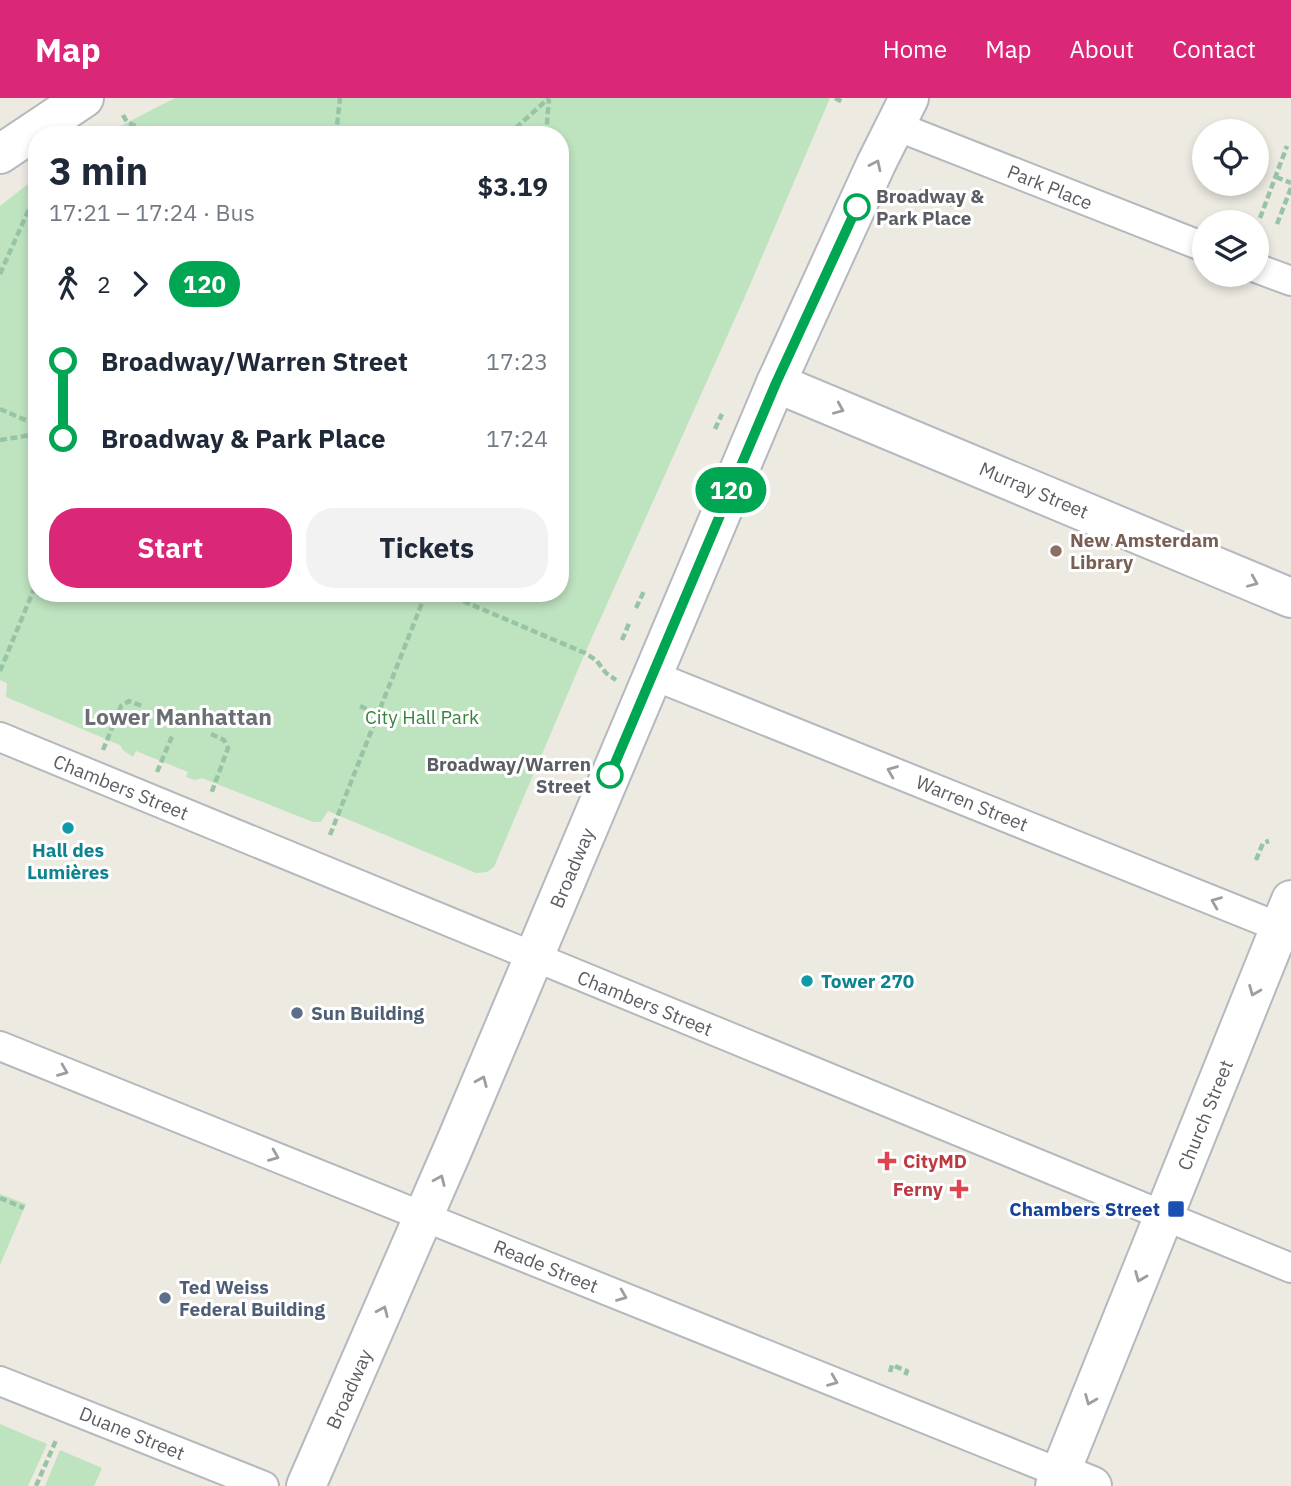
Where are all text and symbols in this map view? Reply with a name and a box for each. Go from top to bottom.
text: Map [35,28,101,71]
text: Home [883,33,947,65]
text: Map [985,33,1031,65]
text: About [1069,33,1134,65]
text: Contact [1172,33,1256,65]
map controls [1192,119,1269,287]
button: locate [1192,119,1269,196]
text: 3 min [49,146,148,195]
street label: Park Place [1004,159,1096,215]
one-way arrow [867,160,881,172]
text: $3.19 [478,169,548,203]
place label: Broadway & Park Place [876,184,984,230]
marker: Broadway & Park Place [844,194,870,220]
text: 17:21 – 17:24 · Bus [49,197,255,227]
button: layers [1192,210,1269,287]
icon: walk [49,265,87,303]
icon: forward [121,265,159,303]
text: 120 [183,268,226,300]
text: 2 [97,269,111,299]
text: Broadway/Warren Street [101,344,408,378]
text: 17:23 [486,346,548,376]
one-way arrow [832,401,845,415]
text: Broadway & Park Place [101,421,386,455]
text: 17:24 [486,423,548,453]
street label: Murray Street [976,456,1092,524]
line badge: 120 [691,467,771,513]
text: 120 [709,474,753,506]
button: Start [49,508,292,588]
button: Tickets [306,508,548,588]
place label: New Amsterdam Library [1070,528,1219,574]
marker: New Amsterdam Library [1048,543,1064,559]
one-way arrow [1246,574,1258,588]
district label: Lower Manhattan [84,701,272,731]
park label: City Hall Park [365,705,479,729]
street label: Chambers Street [50,749,192,825]
place label: Broadway/Warren Street [426,752,591,798]
marker: Broadway/Warren Street [597,762,623,788]
one-way arrow [886,766,898,780]
street label: Warren Street [913,770,1031,836]
marker: Hall des Lumières [60,820,76,836]
street label: Broadway [544,824,600,912]
place label: Hall des Lumières [27,838,109,884]
one-way arrow [1211,897,1223,911]
street label: Chambers Street [574,965,716,1041]
place label: Tower 270 [821,969,914,993]
marker: Tower 270 [799,973,815,989]
one-way arrow [1249,984,1263,996]
place label: Sun Building [311,1001,424,1025]
marker: Sun Building [289,1005,305,1021]
street label: Church Street [1172,1056,1238,1174]
one-way arrow [57,1063,69,1077]
one-way arrow [474,1076,488,1089]
one-way arrow [268,1148,280,1162]
place label: CityMD [903,1149,967,1173]
marker: CityMD [877,1151,897,1171]
one-way arrow [431,1175,445,1187]
place label: Ferny [893,1177,944,1201]
marker: Ferny [949,1179,969,1199]
place label: Chambers Street [1009,1197,1160,1221]
marker: Chambers Street [1166,1199,1186,1219]
street label: Reade Street [490,1234,602,1298]
one-way arrow [1134,1270,1148,1282]
place label: Ted Weiss Federal Building [179,1275,325,1321]
one-way arrow [615,1288,627,1302]
marker: Ted Weiss Federal Building [157,1290,173,1306]
one-way arrow [375,1306,389,1319]
street label: Broadway [321,1345,377,1433]
one-way arrow [826,1373,838,1387]
one-way arrow [1085,1393,1099,1405]
street label: Duane Street [76,1401,188,1465]

